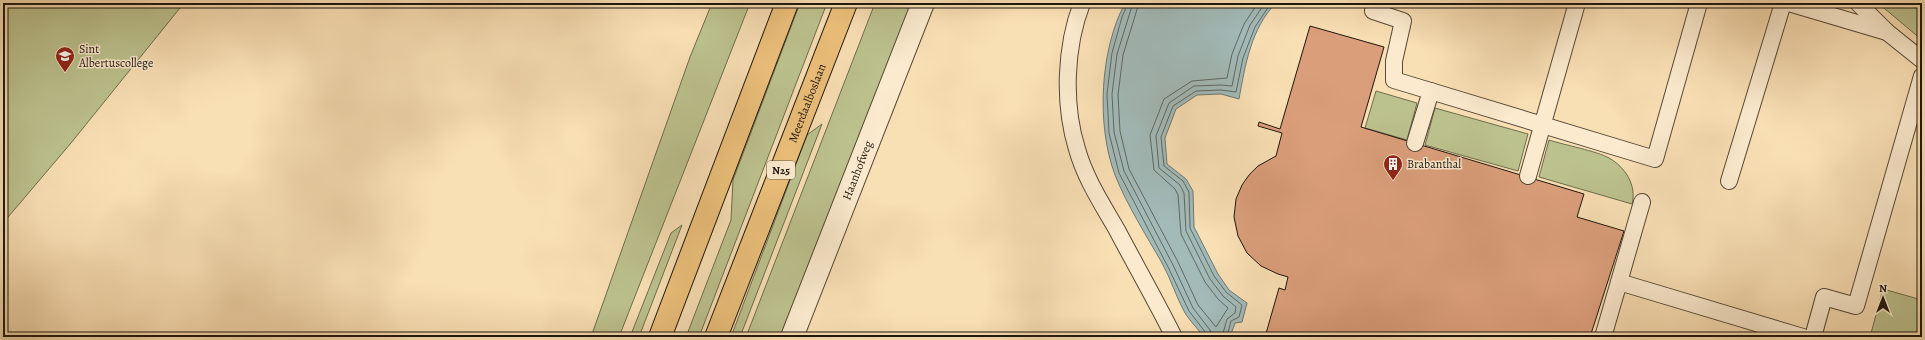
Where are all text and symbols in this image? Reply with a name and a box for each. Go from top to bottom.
place label: Sint Albertuscollege [78,41,153,71]
school or university icon: Sint Albertuscollege [54,45,76,73]
street label: Meerdaalboslaan [784,61,830,145]
street label: Haanhofweg [838,138,876,202]
building icon: Brabanthal [1382,153,1404,181]
place label: Brabanthal [1407,156,1461,172]
road number: N25 [767,161,795,179]
north arrow [1863,278,1903,318]
text: N [1879,281,1887,296]

